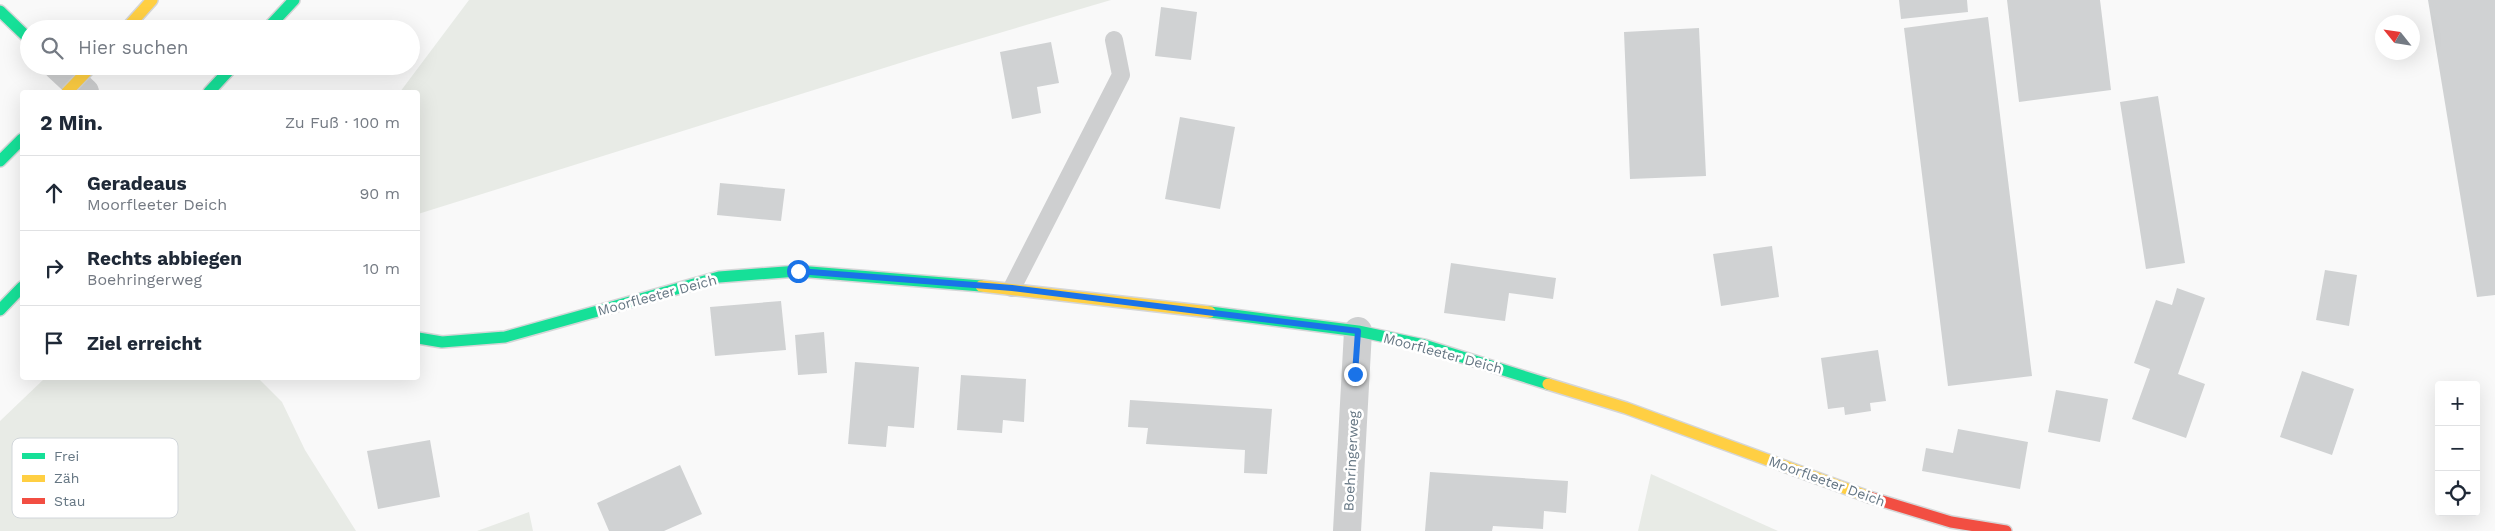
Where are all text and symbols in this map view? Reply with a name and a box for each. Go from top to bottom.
north arrow [2375,15,2420,60]
search box [20,20,420,75]
icon: search [38,34,66,62]
text: Hier suchen [78,36,189,59]
text: 2 Min. [40,110,103,135]
text: Zu Fuß · 100 m [285,113,400,132]
text: Geradeaus [87,172,187,195]
icon: ahead [40,179,68,207]
text: 90 m [359,184,400,203]
text: Moorfleeter Deich [87,195,227,214]
text: Rechts abbiegen [87,247,242,270]
icon: right [40,254,68,282]
text: 10 m [363,259,400,278]
route start [787,260,810,283]
text: Boehringerweg [87,270,202,289]
street label: Moorfleeter Deich [596,271,718,319]
icon: arrive [40,329,68,357]
street label: Moorfleeter Deich [1382,329,1504,377]
text: Ziel erreicht [87,332,202,355]
route end [1344,363,1367,386]
map controls [2435,381,2480,516]
button: + [2435,381,2480,426]
street label: Boehringerweg [1340,410,1362,512]
button: − [2435,426,2480,471]
legend [12,438,178,518]
text: Frei [54,448,79,464]
street label: Moorfleeter Deich [1767,453,1887,509]
text: Zäh [54,470,79,486]
button: locate [2435,471,2480,516]
text: Stau [54,493,85,509]

